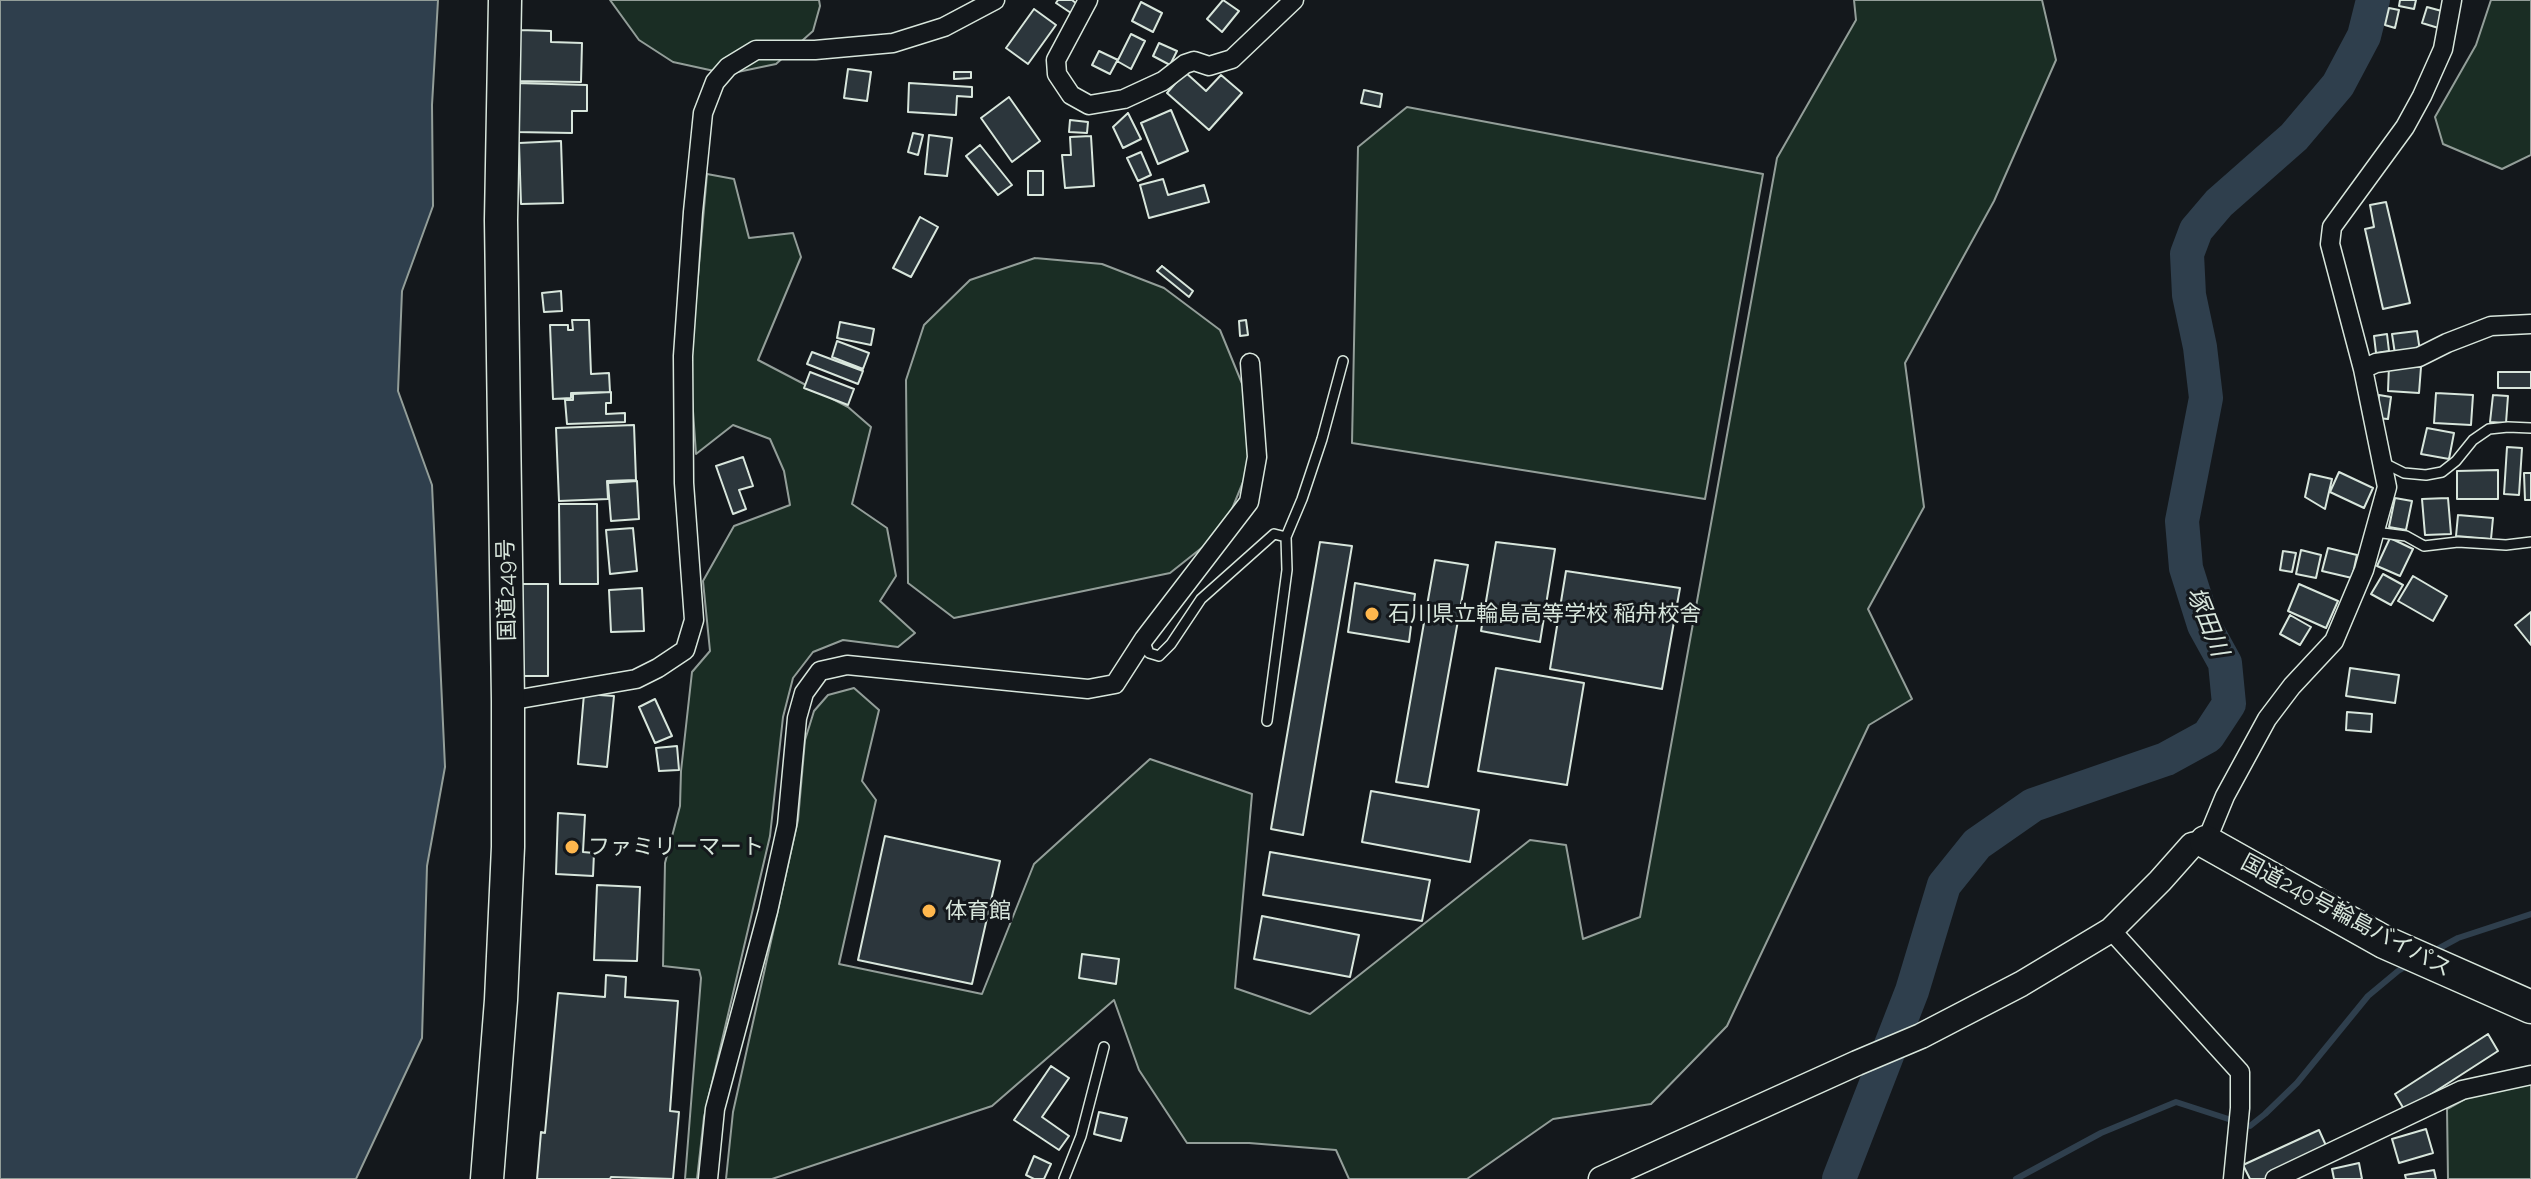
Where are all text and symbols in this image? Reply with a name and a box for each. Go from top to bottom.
street label: 国道249号 [493,539,521,641]
water label: 塚田川 [2180,583,2234,661]
place label: 石川県立輪島高等学校 稲舟校舎 [1388,601,1702,627]
marker: 石川県立輪島高等学校 稲舟校舎 [1363,605,1381,623]
place label: ファミリーマート [588,834,764,860]
marker: ファミリーマート [563,838,581,856]
street label: 国道249号輪島バイパス [2236,849,2456,983]
place label: 体育館 [945,898,1011,924]
marker: 体育館 [920,902,938,920]

